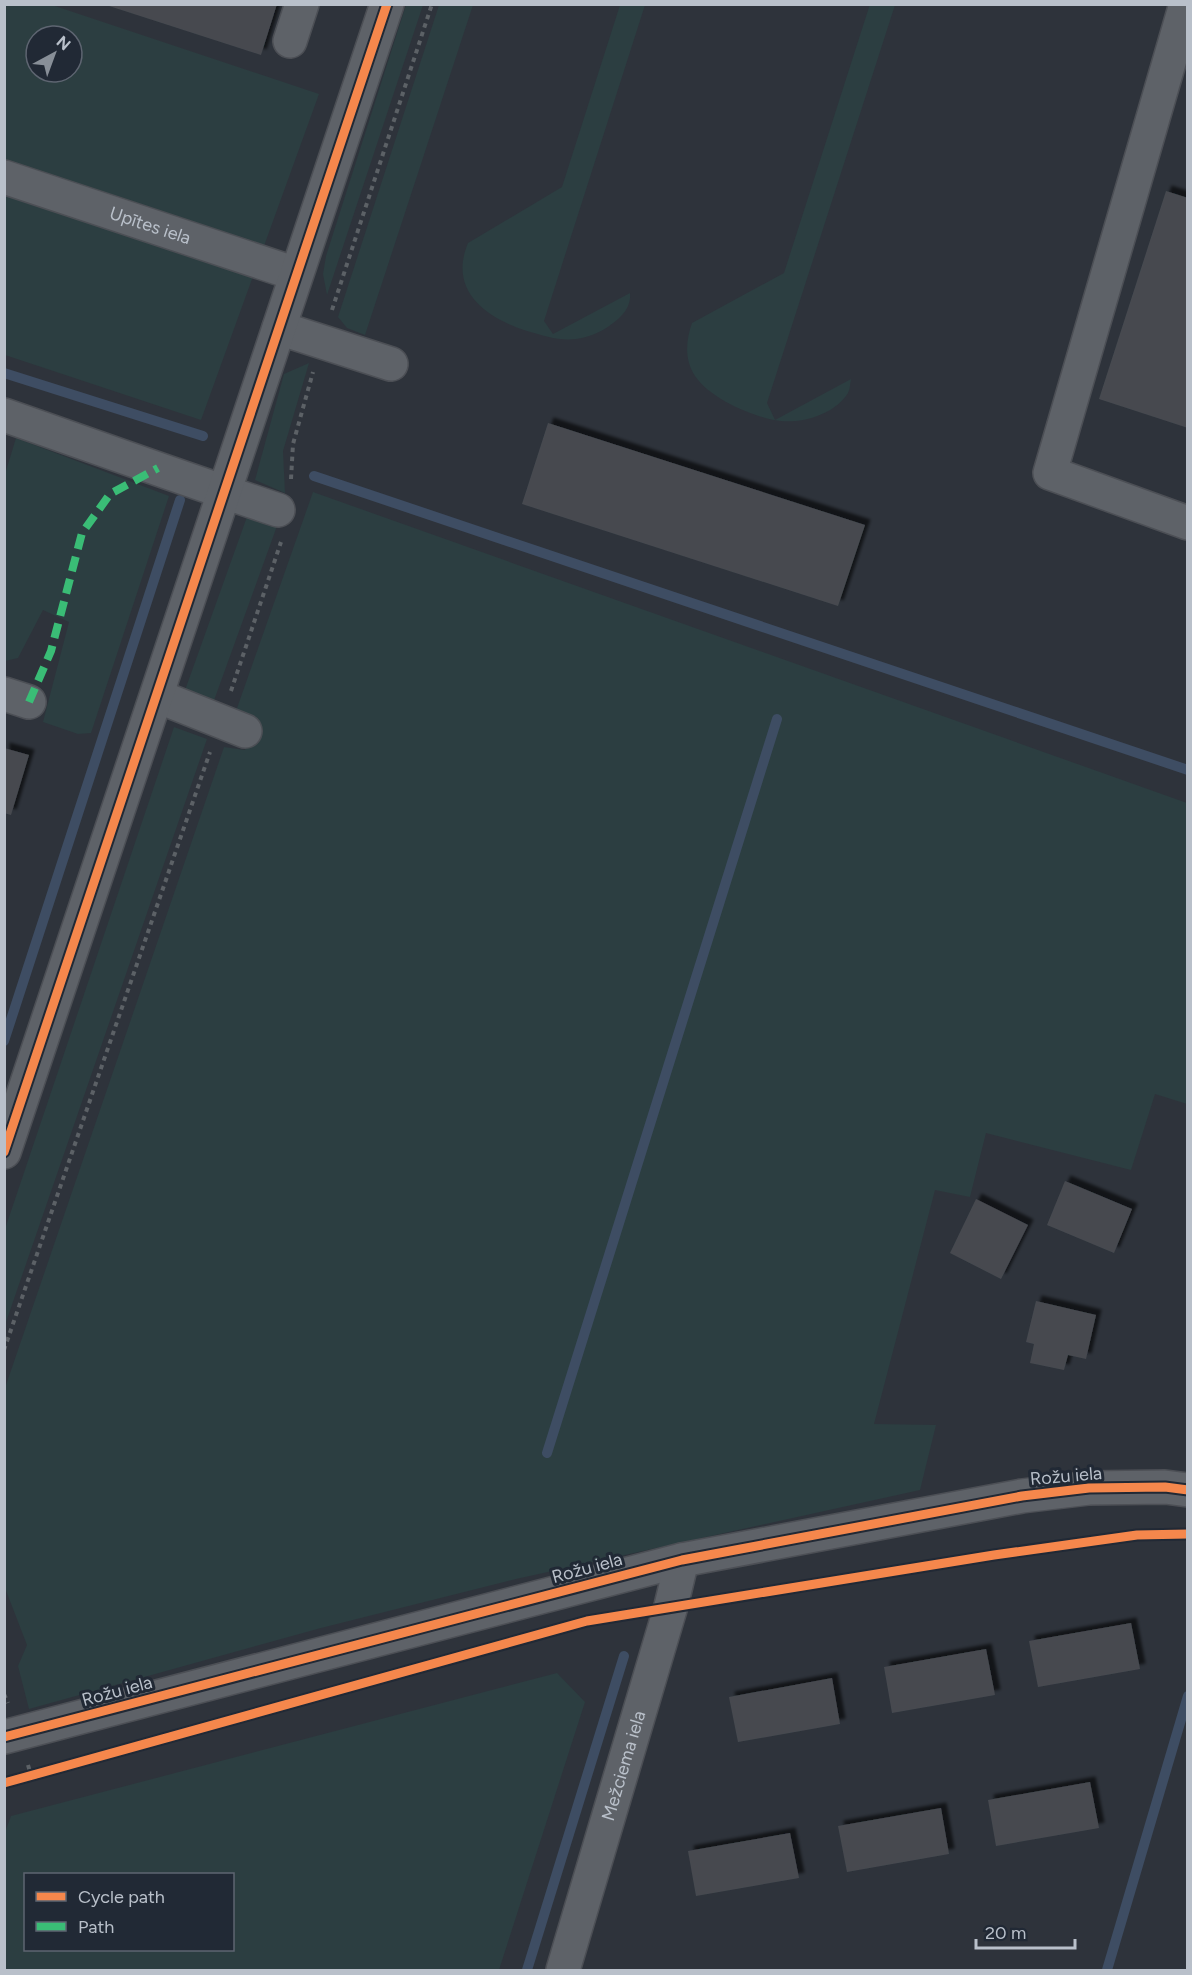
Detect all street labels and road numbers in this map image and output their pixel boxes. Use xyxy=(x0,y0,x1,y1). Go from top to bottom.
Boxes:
street label: Upītes iela xyxy=(107,202,194,249)
street label: Rožu iela xyxy=(1029,1462,1103,1490)
street label: Rožu iela xyxy=(549,1548,625,1588)
street label: Rožu iela xyxy=(79,1671,155,1711)
street label: Mežciema iela xyxy=(597,1708,650,1823)

